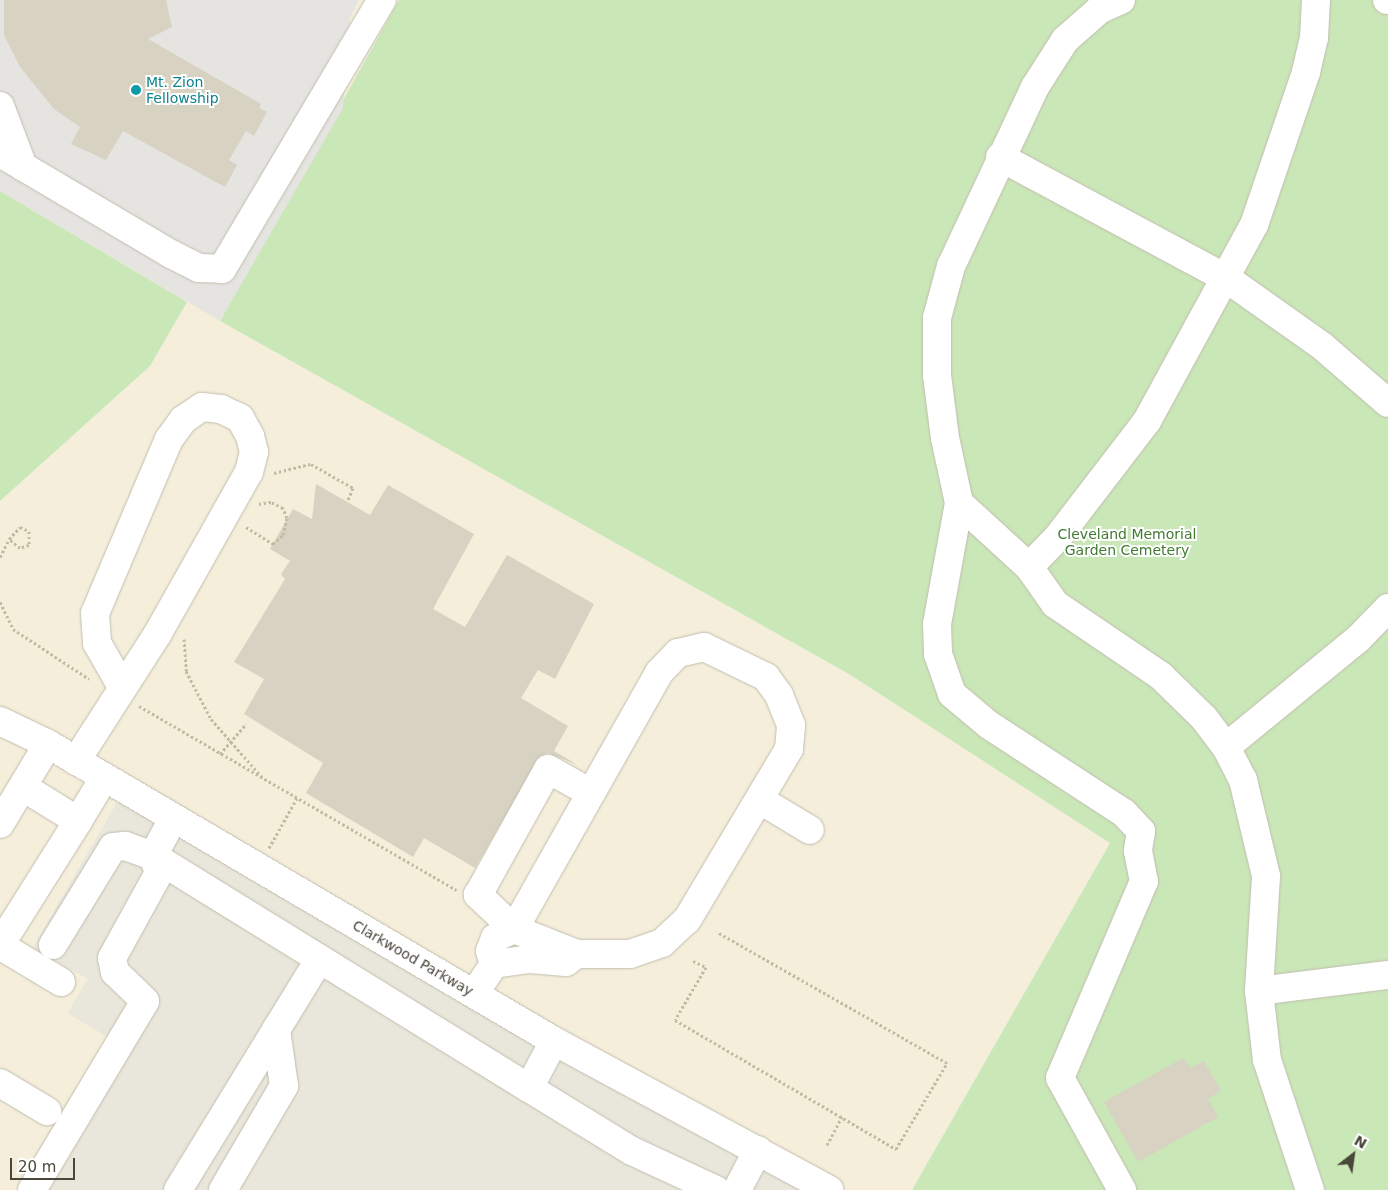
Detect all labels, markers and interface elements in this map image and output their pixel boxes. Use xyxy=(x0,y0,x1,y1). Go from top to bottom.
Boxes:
place label: Mt. Zion Fellowship xyxy=(146,74,219,106)
marker: Mt. Zion Fellowship xyxy=(130,84,142,96)
park label: Cleveland Memorial Garden Cemetery xyxy=(1058,526,1196,558)
street label: Clarkwood Parkway xyxy=(350,917,476,999)
north arrow xyxy=(1328,1130,1378,1180)
text: N xyxy=(1351,1132,1370,1152)
scale bar xyxy=(12,1148,78,1180)
text: 20 m xyxy=(18,1158,56,1176)

